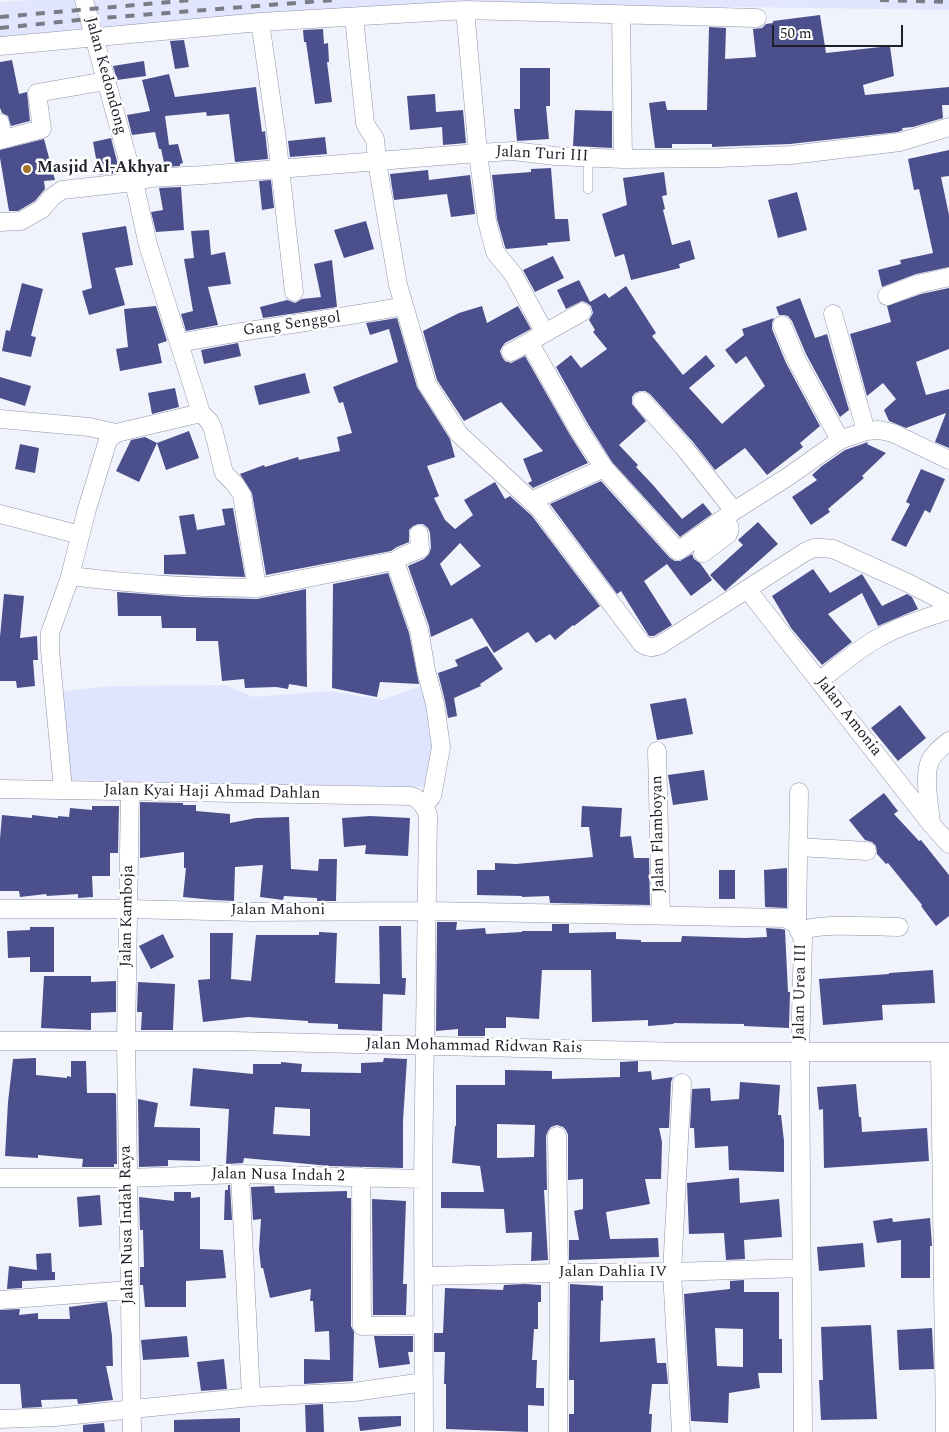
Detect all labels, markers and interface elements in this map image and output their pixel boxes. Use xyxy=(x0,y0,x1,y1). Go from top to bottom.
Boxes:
street label: Jalan Kedondong xyxy=(80,15,130,137)
scale bar xyxy=(774,15,905,47)
text: 50 m xyxy=(780,22,812,45)
street label: Jalan Turi III xyxy=(495,143,589,167)
place label: Masjid Al-Akhyar xyxy=(37,159,170,179)
marker: Masjid Al-Akhyar xyxy=(21,163,33,175)
street label: Gang Senggol xyxy=(242,309,342,341)
street label: Jalan Amonia xyxy=(811,673,885,761)
street label: Jalan Flamboyan xyxy=(648,775,670,893)
street label: Jalan Kyai Haji Ahmad Dahlan xyxy=(104,782,320,804)
street label: Jalan Kamboja xyxy=(118,865,138,967)
street label: Jalan Mahoni xyxy=(231,901,325,921)
street label: Jalan Urea III xyxy=(791,943,811,1041)
street label: Jalan Mohammad Ridwan Rais xyxy=(365,1036,583,1058)
street label: Jalan Nusa Indah Raya xyxy=(117,1145,139,1305)
street label: Jalan Nusa Indah 2 xyxy=(211,1165,345,1187)
street label: Jalan Dahlia IV xyxy=(559,1263,667,1283)

